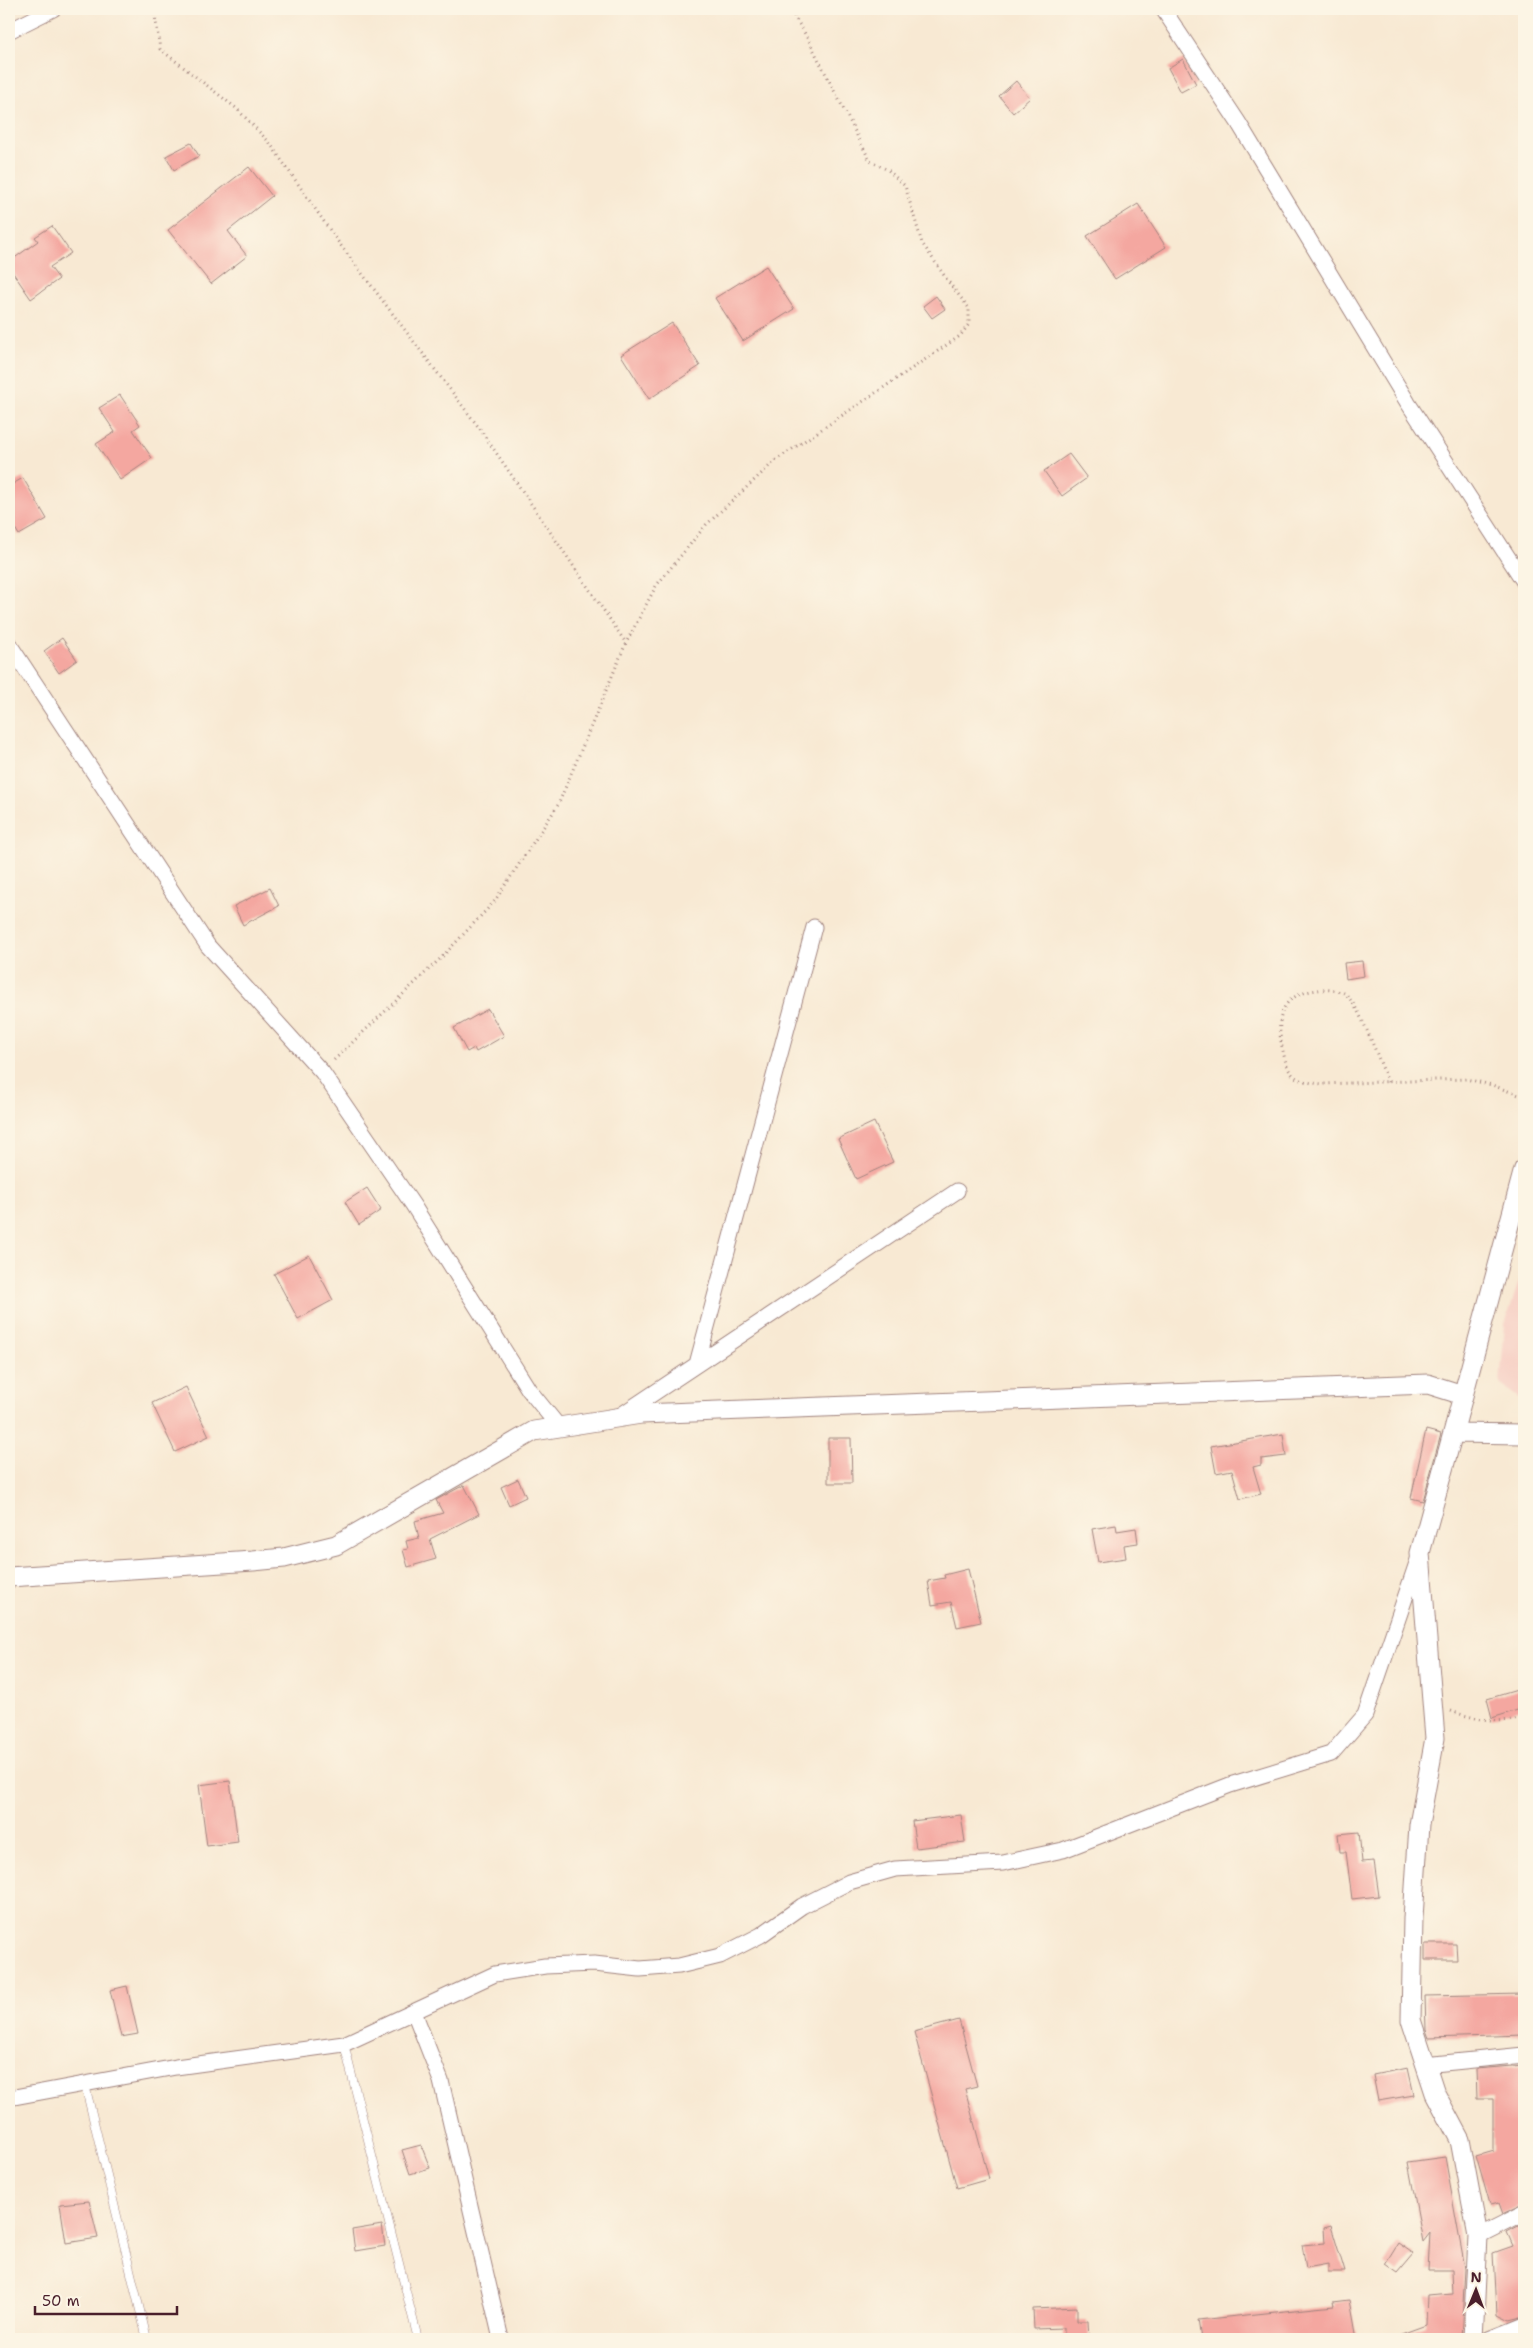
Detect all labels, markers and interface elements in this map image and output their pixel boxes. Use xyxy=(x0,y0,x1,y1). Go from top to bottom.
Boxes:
north arrow xyxy=(1450,2266,1500,2316)
text: N xyxy=(1471,2268,1482,2286)
scale bar xyxy=(35,2283,178,2315)
text: 50 m xyxy=(42,2291,80,2311)

